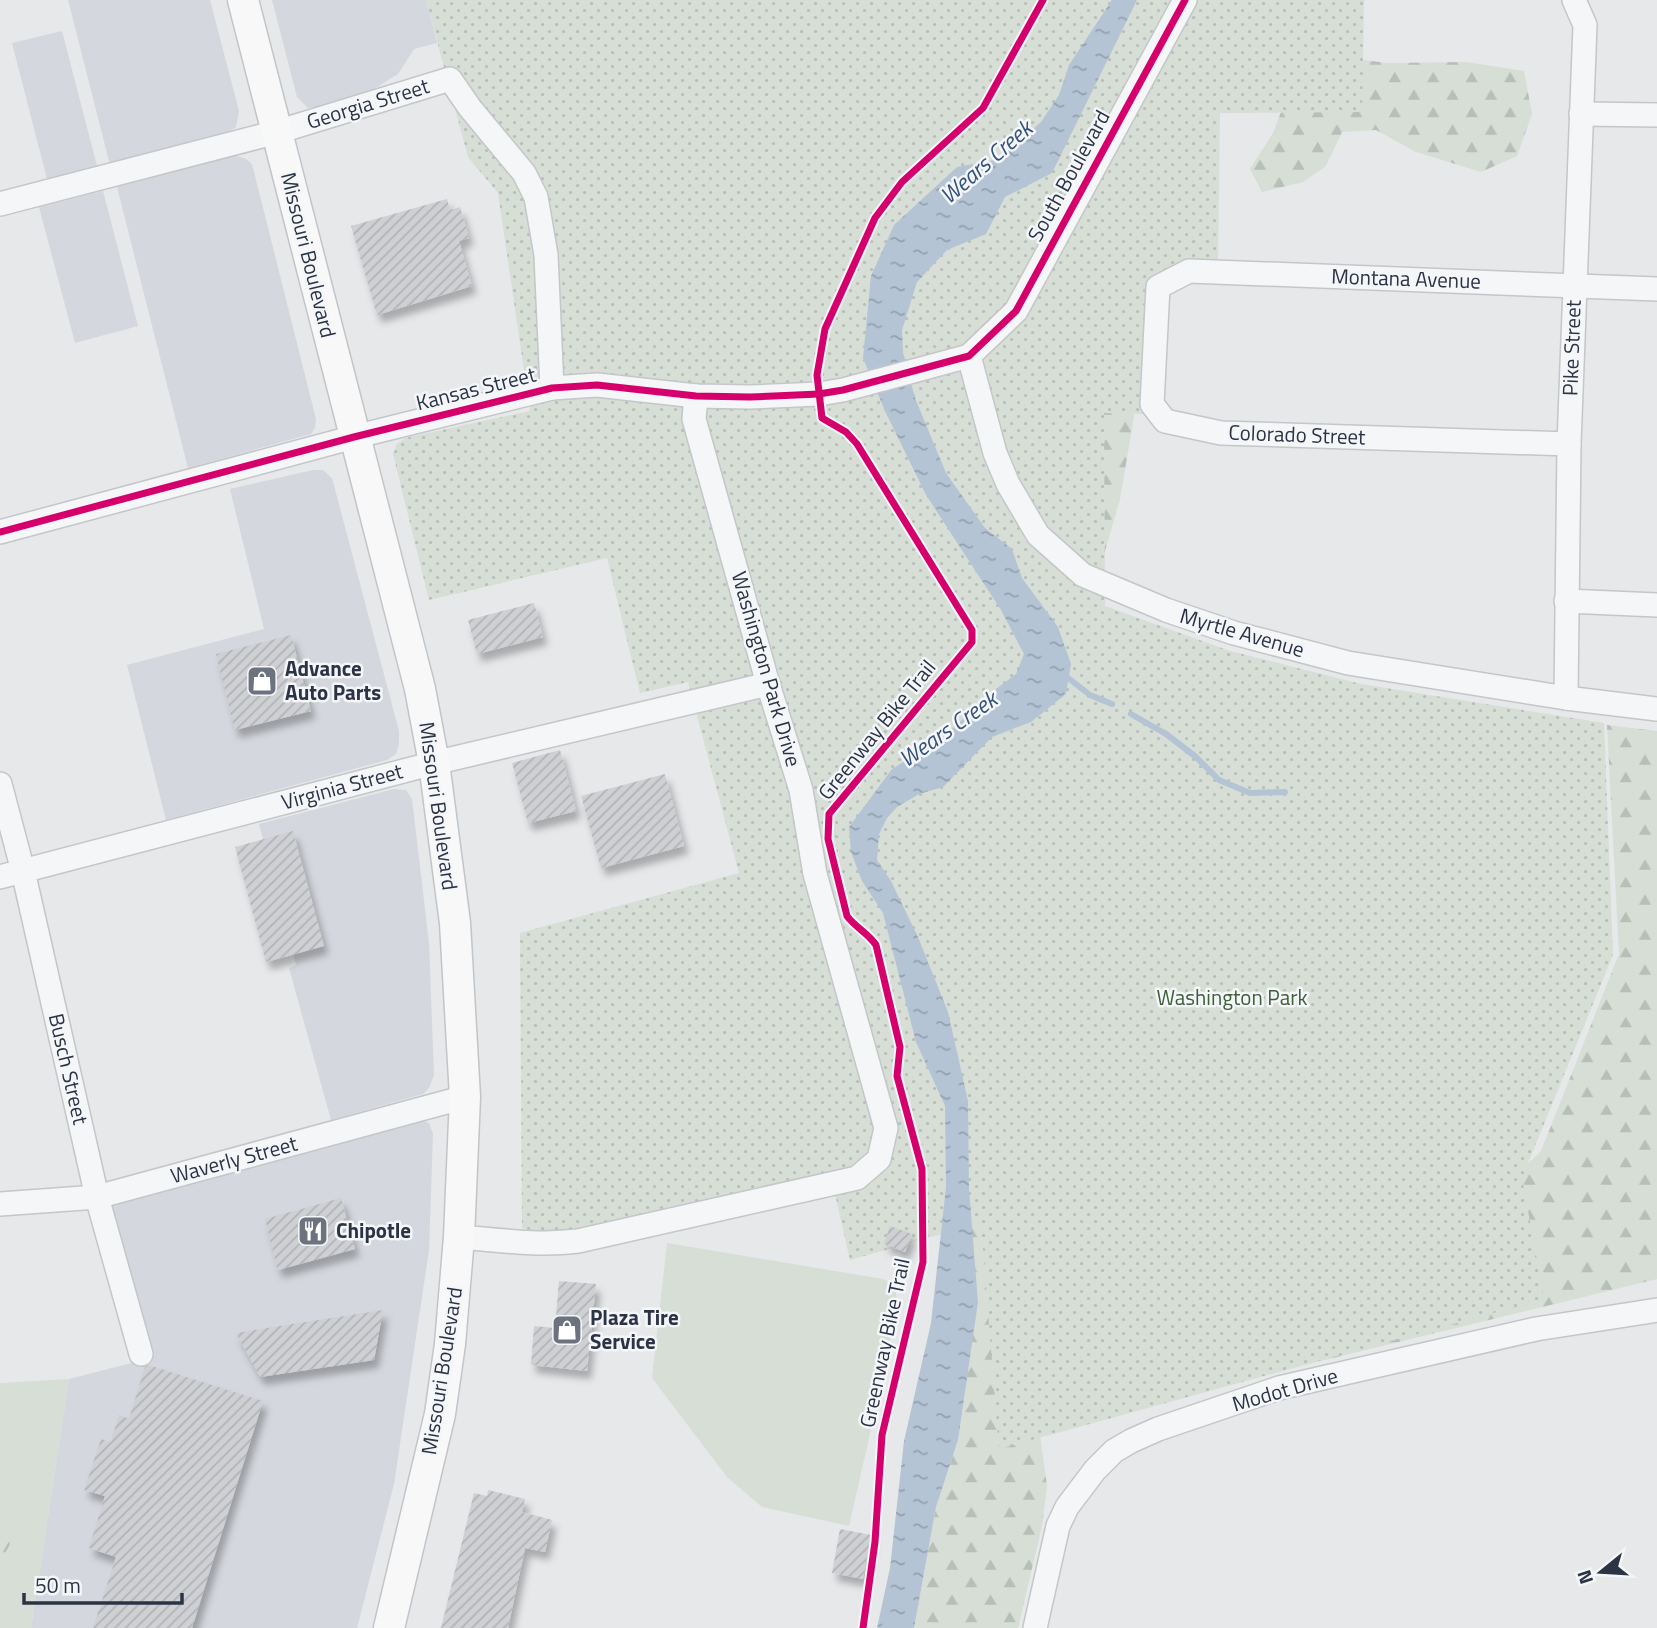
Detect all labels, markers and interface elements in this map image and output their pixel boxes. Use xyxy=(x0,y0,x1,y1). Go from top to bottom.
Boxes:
street label: Georgia Street xyxy=(303,69,433,137)
street label: South Boulevard xyxy=(1019,104,1117,247)
water label: Wears Creek xyxy=(932,110,1042,212)
street label: Missouri Boulevard xyxy=(273,169,345,341)
street label: Montana Avenue xyxy=(1331,259,1481,297)
street label: Pike Street xyxy=(1553,299,1589,397)
street label: Kansas Street xyxy=(412,358,540,418)
street label: Colorado Street xyxy=(1228,416,1367,452)
street label: Washington Park Drive xyxy=(724,567,810,770)
street label: Myrtle Avenue xyxy=(1176,599,1308,665)
place label: Advance Auto Parts xyxy=(285,652,381,708)
street label: Greenway Bike Trail xyxy=(810,652,943,806)
shop icon: Advance Auto Parts xyxy=(245,664,279,698)
water label: Wears Creek xyxy=(891,680,1006,775)
street label: Missouri Boulevard xyxy=(411,720,467,892)
street label: Virginia Street xyxy=(277,754,407,818)
park label: Washington Park xyxy=(1156,981,1308,1013)
street label: Busch Street xyxy=(41,1010,97,1128)
street label: Waverly Street xyxy=(167,1127,301,1191)
restaurant icon: Chipotle xyxy=(296,1214,330,1248)
place label: Chipotle xyxy=(336,1214,411,1246)
street label: Greenway Bike Trail xyxy=(850,1255,918,1430)
street label: Missouri Boulevard xyxy=(412,1285,470,1457)
place label: Plaza Tire Service xyxy=(590,1301,679,1357)
shop icon: Plaza Tire Service xyxy=(550,1313,584,1347)
street label: Modot Drive xyxy=(1228,1359,1341,1419)
north arrow xyxy=(1566,1537,1636,1607)
scale bar xyxy=(24,1562,182,1606)
text: N xyxy=(1569,1567,1600,1588)
text: 50 m xyxy=(35,1569,81,1601)

